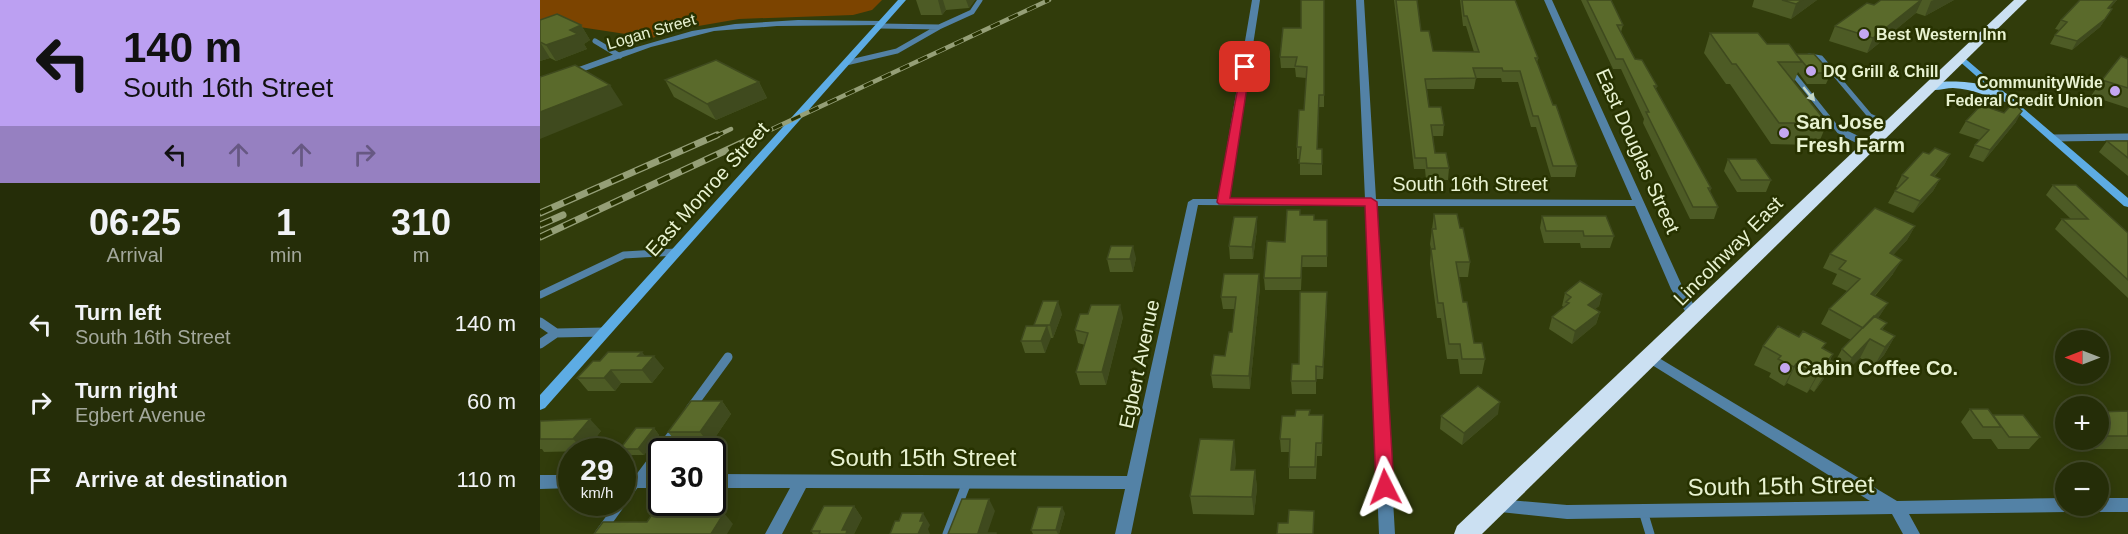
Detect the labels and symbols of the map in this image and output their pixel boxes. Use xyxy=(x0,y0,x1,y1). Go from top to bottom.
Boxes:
street label: Logan Street xyxy=(605,11,698,52)
place label: Best Western Inn xyxy=(1876,26,2006,43)
marker: Best Western Inn xyxy=(1857,27,1871,41)
pin xyxy=(1219,41,1270,92)
place label: DQ Grill & Chill xyxy=(1823,63,1939,80)
marker: DQ Grill & Chill xyxy=(1804,64,1818,78)
street label: East Douglas Street xyxy=(1592,65,1684,237)
place label: CommunityWide Federal Credit Union xyxy=(1946,74,2103,109)
marker: CommunityWide Federal Credit Union xyxy=(2108,84,2122,98)
one-way arrow xyxy=(1803,86,1815,101)
place label: San Jose Fresh Farm xyxy=(1796,111,1905,156)
street label: East Monroe Street xyxy=(641,117,773,260)
marker: San Jose Fresh Farm xyxy=(1777,126,1791,140)
street label: South 16th Street xyxy=(1392,173,1548,195)
street label: Lincolnway East xyxy=(1669,192,1787,310)
street label: Egbert Avenue xyxy=(1115,298,1163,430)
north arrow xyxy=(2055,330,2109,384)
place label: Cabin Coffee Co. xyxy=(1797,357,1958,379)
marker: Cabin Coffee Co. xyxy=(1778,361,1792,375)
speed limit sign: 30 xyxy=(648,438,726,516)
street label: South 15th Street xyxy=(830,444,1017,471)
position arrow xyxy=(1353,455,1417,519)
street label: South 15th Street xyxy=(1687,470,1875,501)

